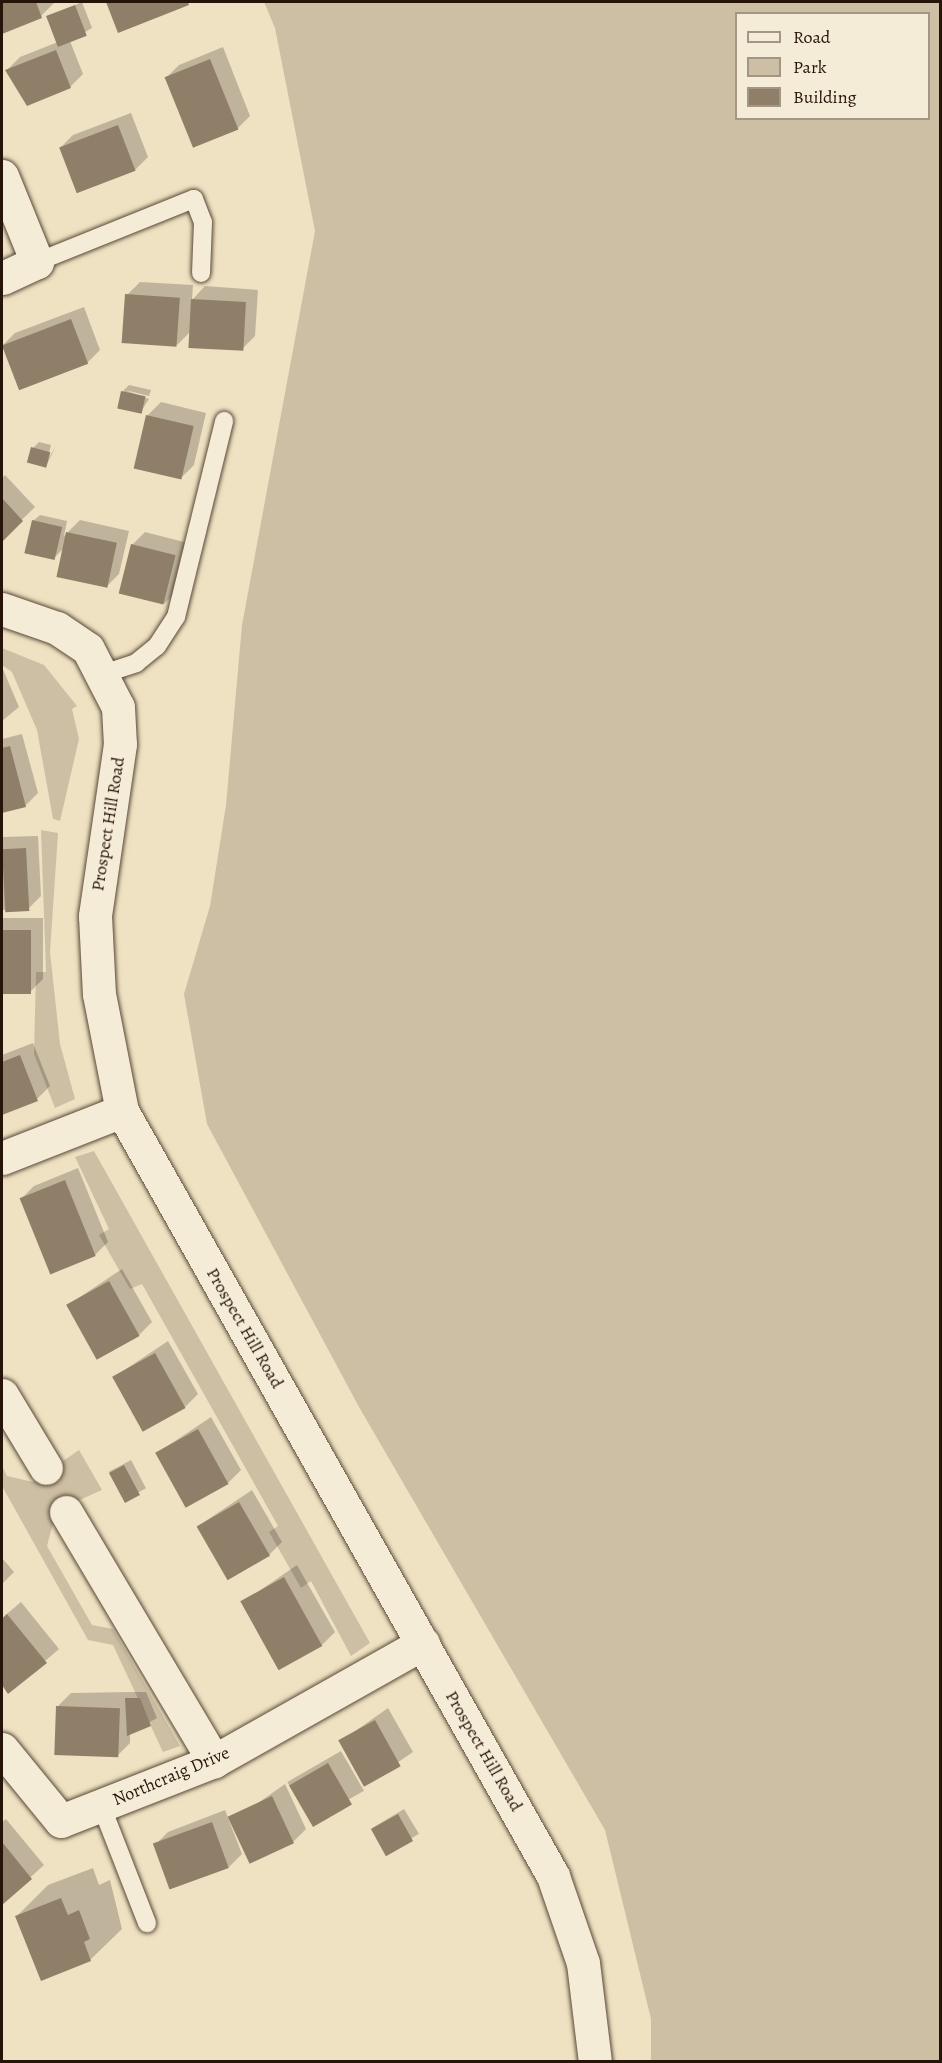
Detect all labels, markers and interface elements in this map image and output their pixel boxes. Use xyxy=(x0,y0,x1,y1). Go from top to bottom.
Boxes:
legend xyxy=(735,12,930,120)
text: Road xyxy=(793,25,830,49)
text: Park xyxy=(793,55,827,79)
text: Building xyxy=(793,85,857,109)
street label: Prospect Hill Road xyxy=(87,755,129,893)
street label: Prospect Hill Road xyxy=(202,1264,288,1392)
street label: Prospect Hill Road xyxy=(441,1687,527,1815)
street label: Northcraig Drive xyxy=(109,1742,233,1810)

